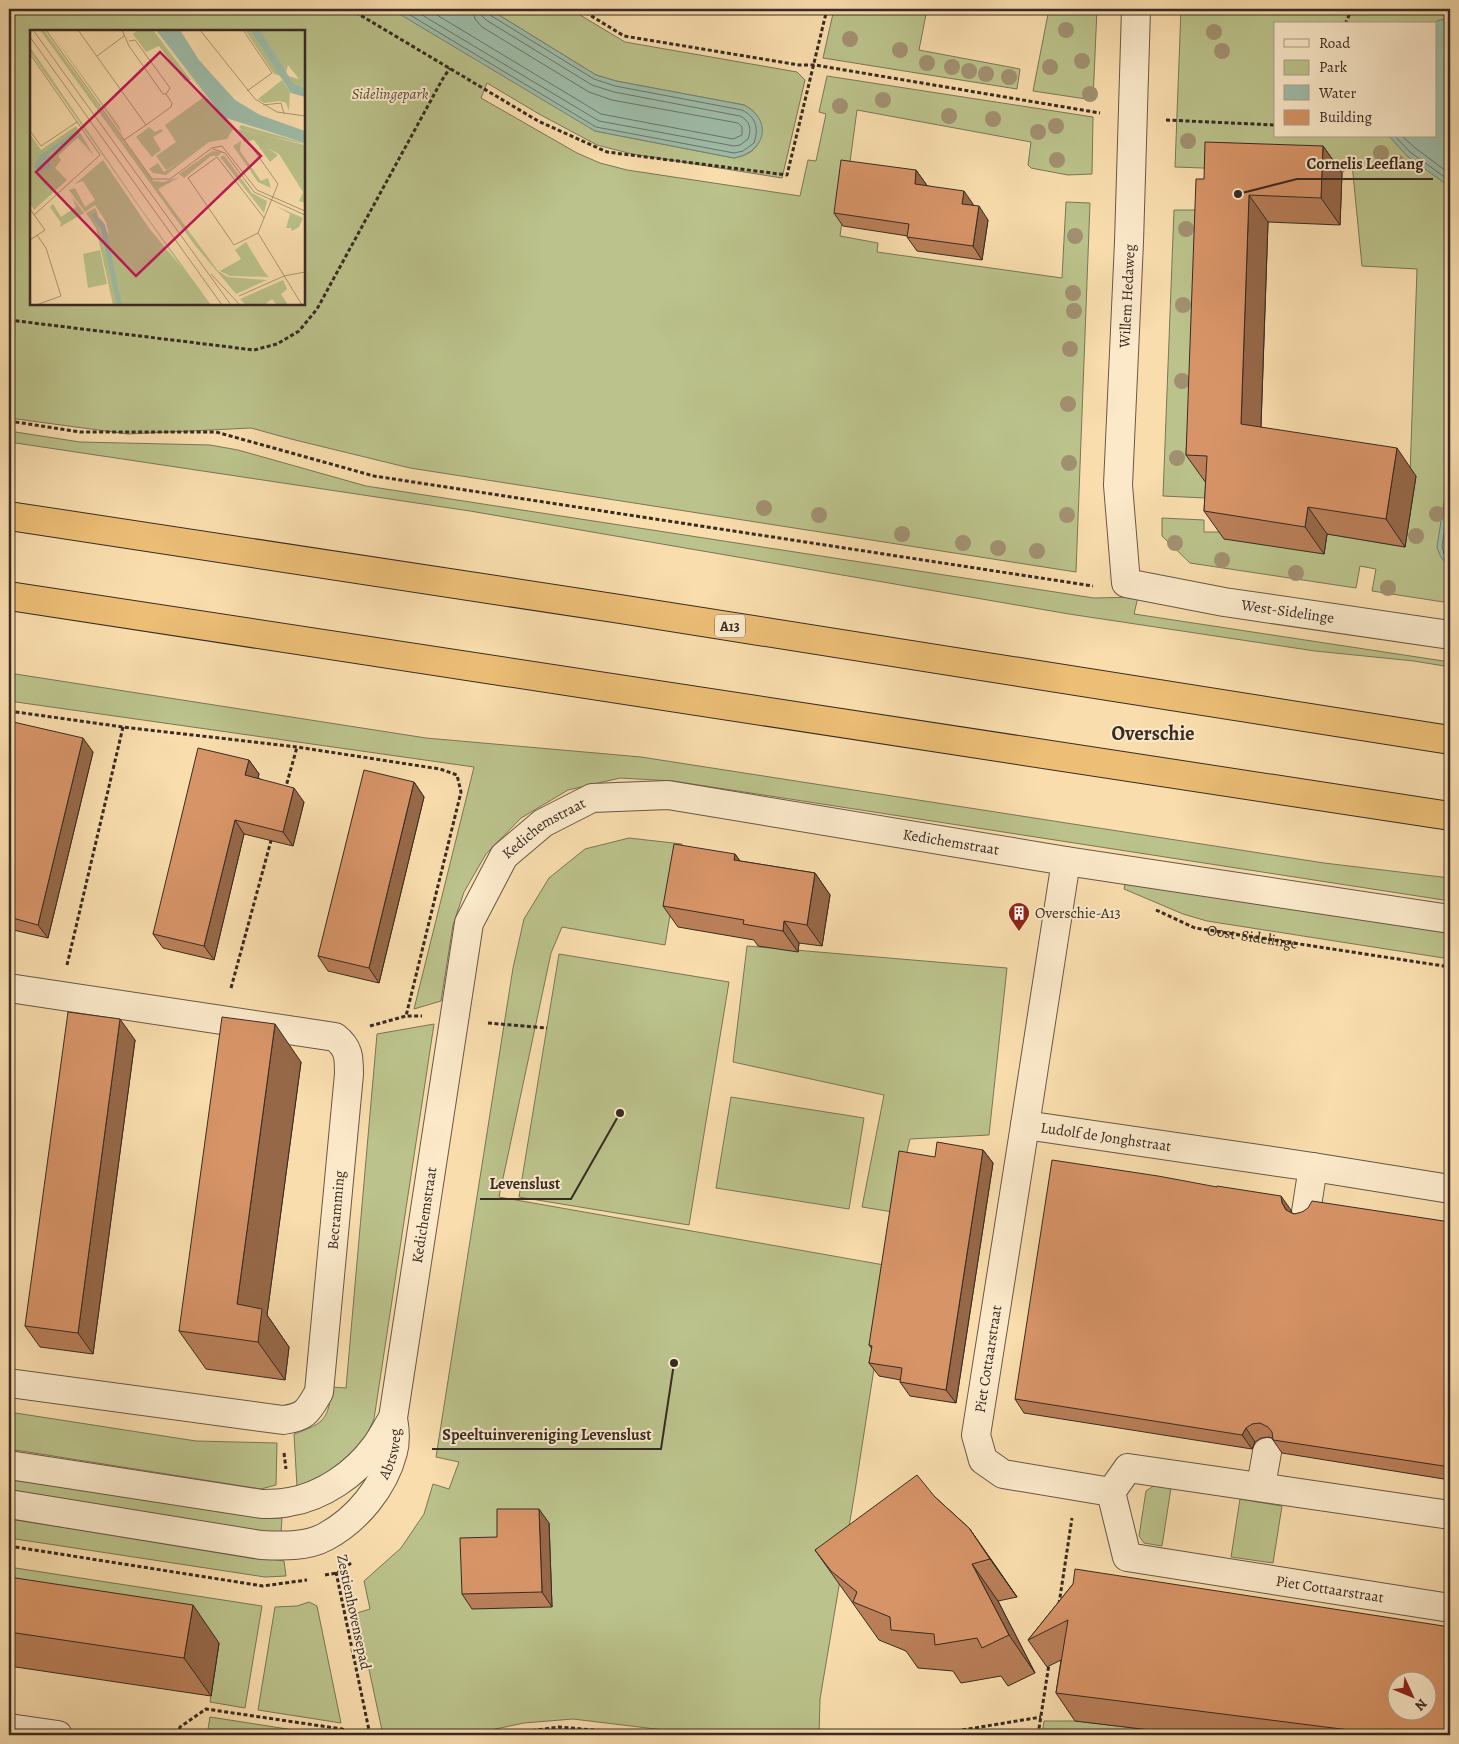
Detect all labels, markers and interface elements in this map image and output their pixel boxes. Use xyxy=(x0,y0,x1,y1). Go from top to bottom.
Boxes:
legend xyxy=(1274,22,1436,138)
inset map xyxy=(30,30,305,305)
text: Road xyxy=(1319,33,1351,53)
text: Park xyxy=(1319,57,1348,77)
text: Water xyxy=(1318,83,1356,103)
park label: Sidelingepark xyxy=(352,84,429,104)
text: Building xyxy=(1319,107,1372,127)
callout: Cornelis Leeflang xyxy=(1297,148,1433,179)
text: Cornelis Leeflang xyxy=(1307,153,1424,175)
street label: Willem Hedaweg xyxy=(1114,243,1140,349)
street label: West-Sidelinge xyxy=(1239,595,1336,628)
road number: A13 xyxy=(715,614,745,638)
district label: Overschie xyxy=(1112,720,1194,747)
street label: Kedichemstraat xyxy=(498,793,589,863)
street label: Kedichemstraat xyxy=(901,824,1001,860)
building icon: Overschie-A13 xyxy=(1007,901,1031,932)
place label: Overschie-A13 xyxy=(1035,903,1121,923)
street label: Oost-Sidelinge xyxy=(1205,920,1300,954)
street label: Ludolf de Jonghstraat xyxy=(1039,1117,1173,1156)
street label: Kedichemstraat xyxy=(407,1165,441,1265)
callout: Levenslust xyxy=(480,1168,571,1199)
street label: Becramming xyxy=(323,1169,349,1250)
text: Levenslust xyxy=(490,1173,561,1195)
street label: Piet Cottaarstraat xyxy=(970,1304,1006,1414)
callout: Speeltuinvereniging Levenslust xyxy=(432,1418,661,1449)
text: Speeltuinvereniging Levenslust xyxy=(442,1424,652,1446)
street label: Abtsweg xyxy=(373,1428,405,1483)
street label: Zestienhovensepad xyxy=(332,1552,376,1672)
street label: Piet Cottaarstraat xyxy=(1275,1571,1385,1607)
north arrow xyxy=(1386,1672,1436,1722)
text: N xyxy=(1411,1694,1431,1715)

